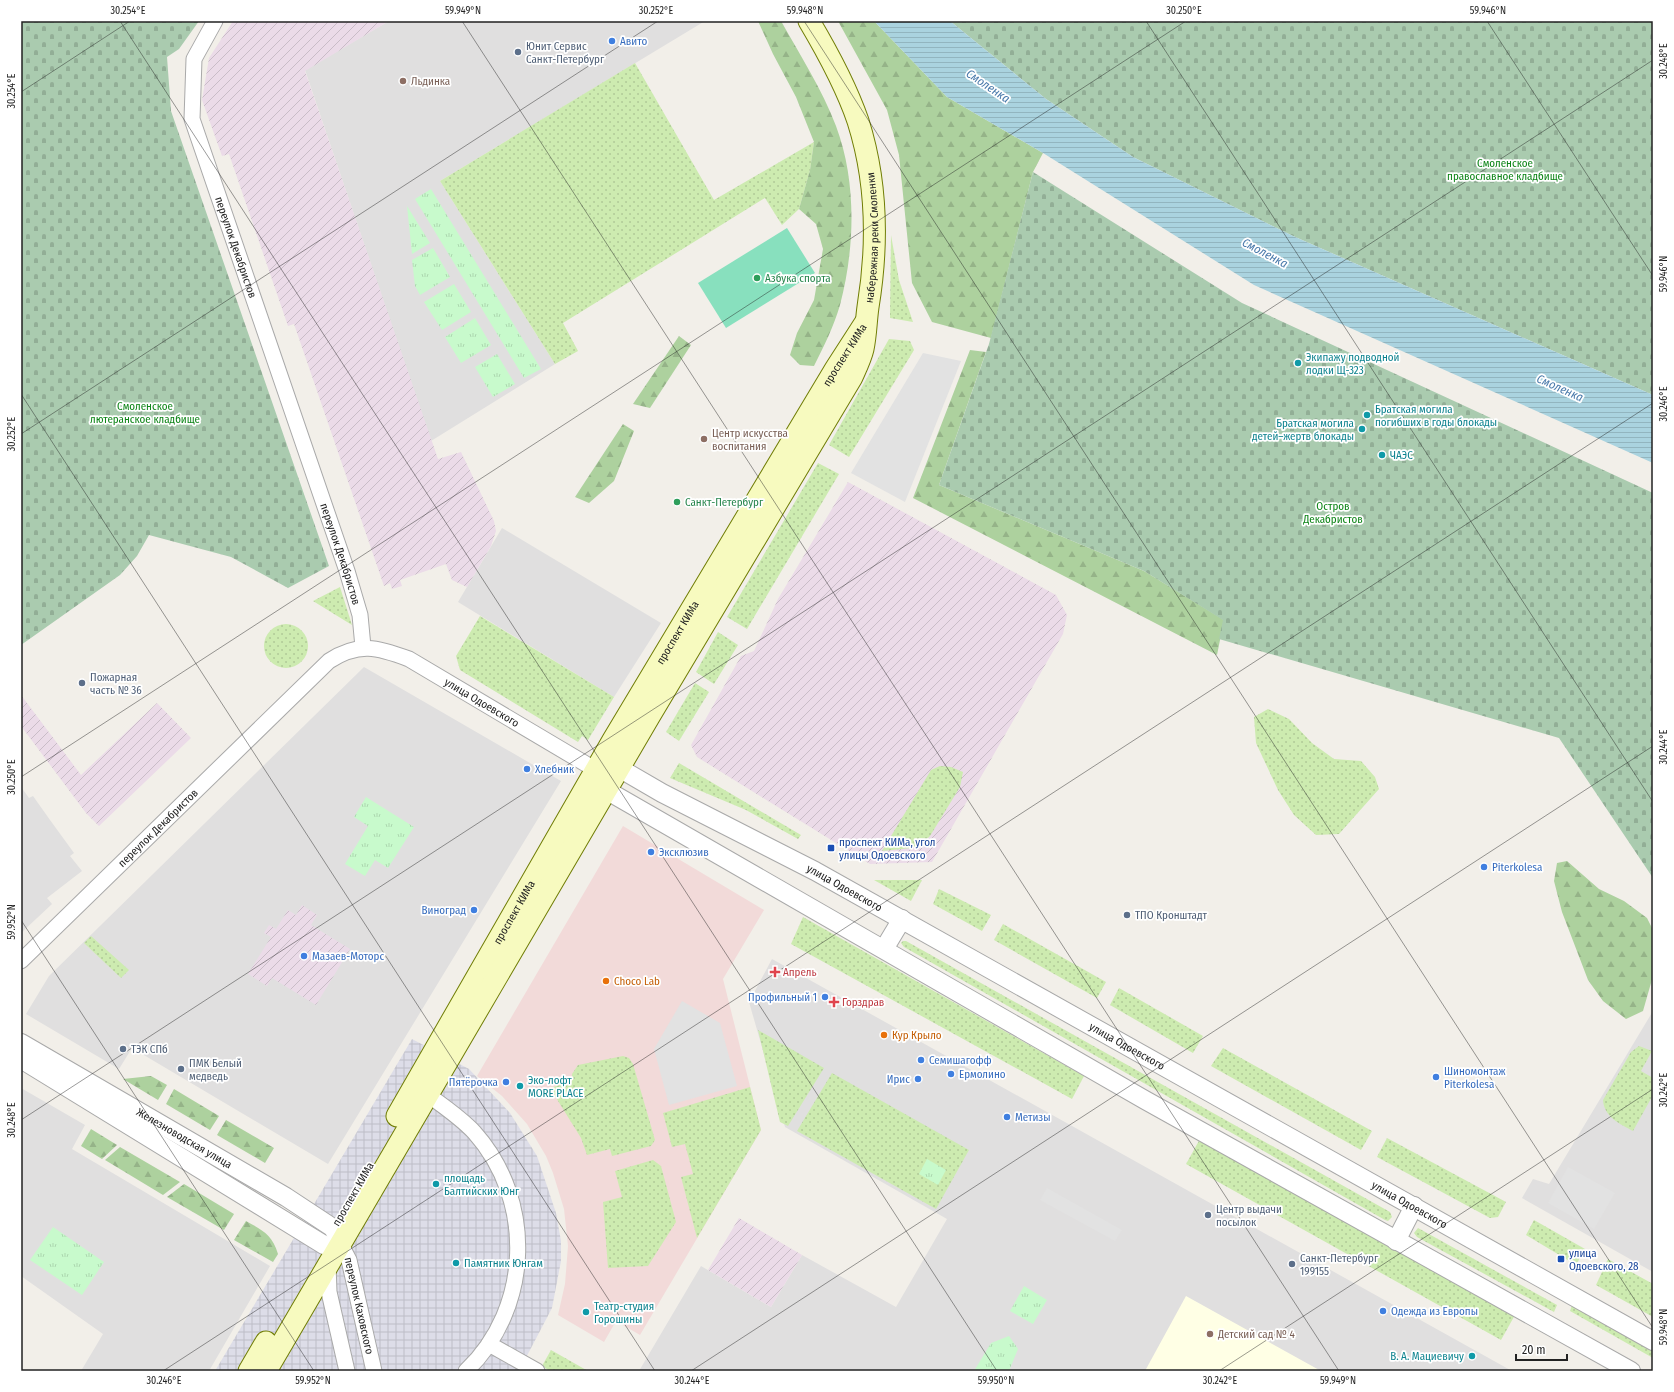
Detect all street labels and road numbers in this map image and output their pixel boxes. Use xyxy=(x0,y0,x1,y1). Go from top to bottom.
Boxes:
street label: набережная реки Смоленки xyxy=(863,171,881,304)
street label: переулок Декабристов xyxy=(212,195,259,300)
street label: проспект КИМа xyxy=(821,322,870,389)
street label: переулок Декабристов xyxy=(317,501,363,606)
street label: проспект КИМа xyxy=(654,599,702,667)
street label: улица Одоевского xyxy=(442,676,522,730)
street label: переулок Декабристов xyxy=(116,786,201,870)
street label: улица Одоевского xyxy=(804,862,885,914)
street label: проспект КИМа xyxy=(491,878,538,947)
street label: улица Одоевского xyxy=(1087,1020,1167,1073)
street label: Железноводская улица xyxy=(134,1106,234,1171)
street label: проспект КИМа xyxy=(330,1160,377,1228)
street label: улица Одоевского xyxy=(1369,1179,1450,1231)
street label: переулок Каховского xyxy=(342,1256,376,1356)

